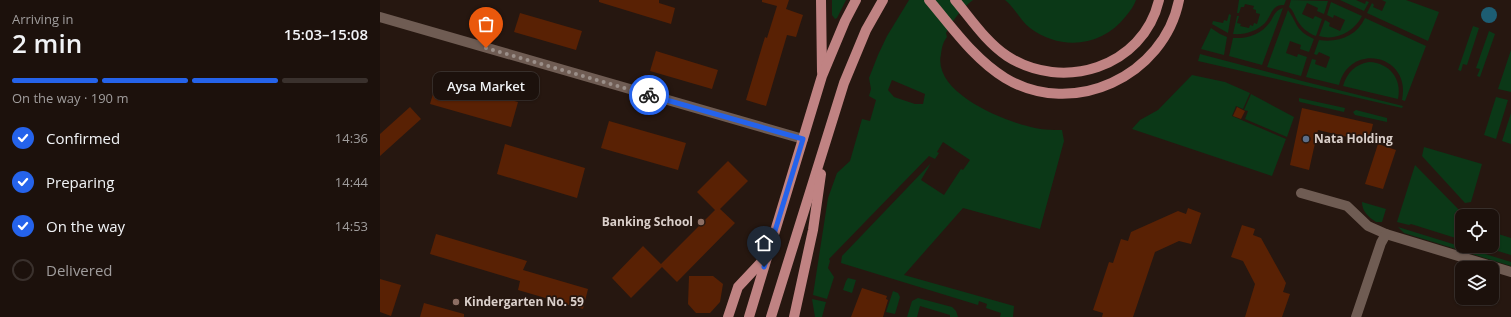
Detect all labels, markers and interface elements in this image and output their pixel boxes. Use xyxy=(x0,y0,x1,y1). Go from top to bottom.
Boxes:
pin xyxy=(469,7.0,503,48)
text: Arriving in xyxy=(12,10,74,28)
icon: bag xyxy=(475,13,497,35)
text: 15:03–15:08 xyxy=(284,24,368,44)
text: 2 min xyxy=(12,25,82,61)
callout: Aysa Market xyxy=(433,72,539,100)
courier xyxy=(629,75,669,115)
text: Aysa Market xyxy=(447,77,525,95)
icon: bike xyxy=(638,84,660,106)
text: On the way · 190 m xyxy=(12,89,128,107)
icon: check xyxy=(12,127,34,149)
text: Confirmed xyxy=(46,128,120,148)
text: 14:36 xyxy=(335,129,368,147)
place label: Nata Holding xyxy=(1314,130,1393,147)
marker: Nata Holding xyxy=(1301,134,1311,144)
icon: check xyxy=(12,171,34,193)
text: Preparing xyxy=(46,172,114,192)
text: 14:44 xyxy=(335,173,368,191)
map controls xyxy=(1455,209,1499,305)
button: locate xyxy=(1455,209,1499,253)
place label: Banking School xyxy=(602,213,693,230)
icon: check xyxy=(12,215,34,237)
text: On the way xyxy=(46,216,125,236)
text: 14:53 xyxy=(335,217,368,235)
marker: Banking School xyxy=(696,217,706,227)
pin xyxy=(747,226,781,267)
icon: home xyxy=(753,232,775,254)
text: Delivered xyxy=(46,260,113,280)
button: layers xyxy=(1455,261,1499,305)
place label: Kindergarten No. 59 xyxy=(464,293,584,310)
marker: Kindergarten No. 59 xyxy=(451,297,461,307)

